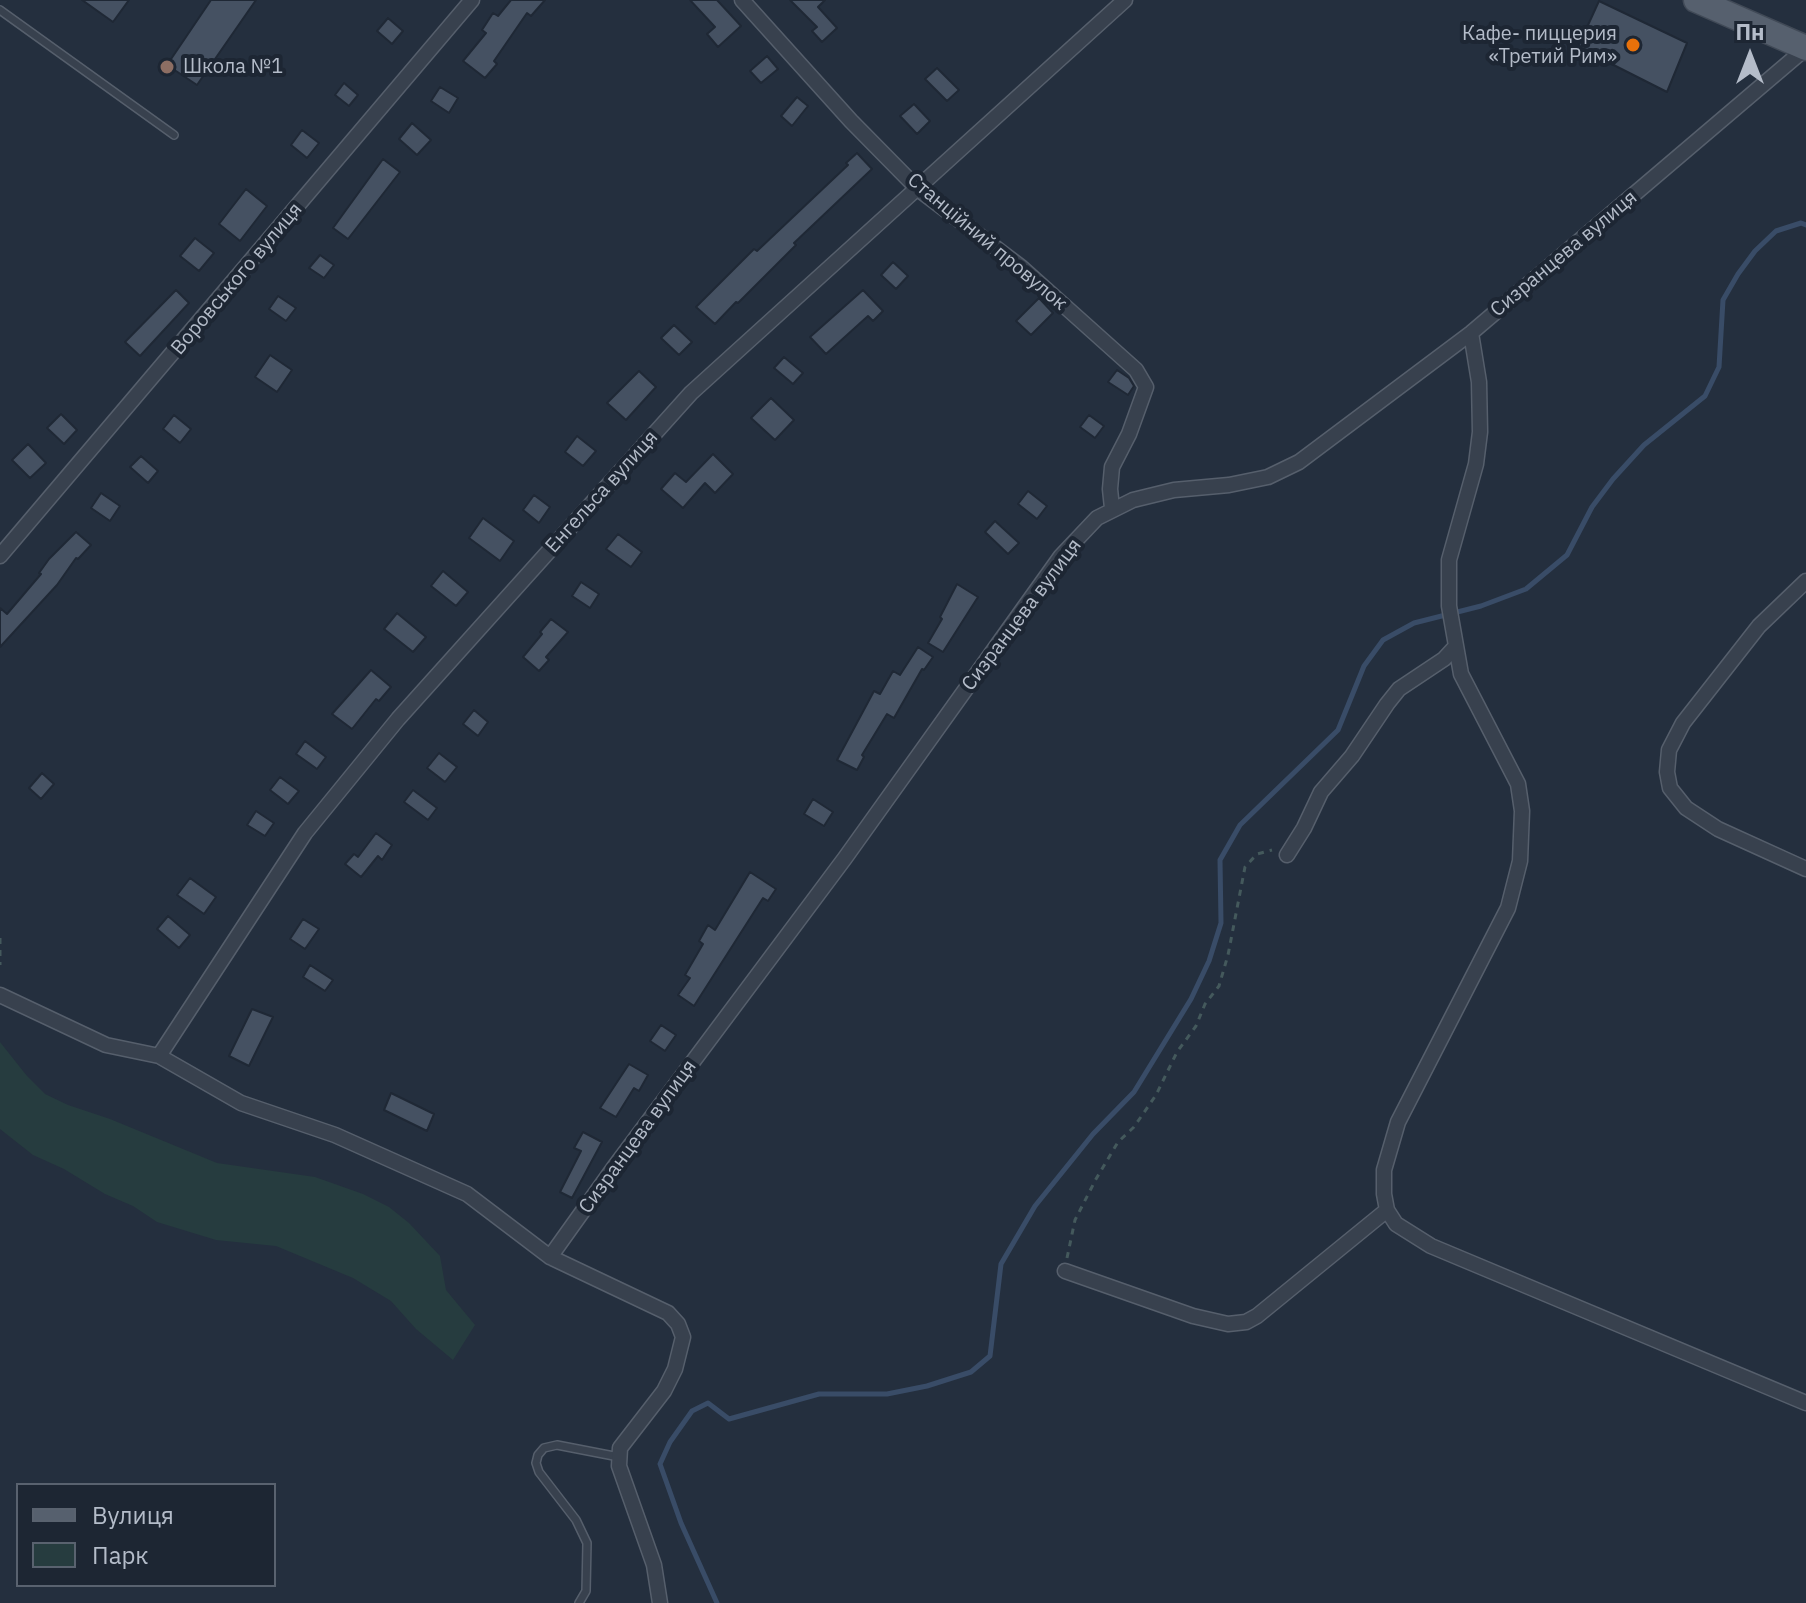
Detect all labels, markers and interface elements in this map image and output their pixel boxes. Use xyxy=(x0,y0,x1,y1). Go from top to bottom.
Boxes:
north arrow xyxy=(1710,16,1790,96)
text: Пн xyxy=(1735,17,1765,46)
place label: Кафе- пиццерия «Третий Рим» xyxy=(1462,22,1617,69)
marker: Кафе- пиццерия «Третий Рим» xyxy=(1624,36,1642,54)
place label: Школа №1 xyxy=(183,55,283,79)
marker: Школа №1 xyxy=(158,58,176,76)
street label: Станційний провулок xyxy=(902,168,1072,316)
street label: Сизранцева вулиця xyxy=(1486,186,1642,322)
street label: Воровського вулиця xyxy=(166,198,308,360)
street label: Енгельса вулиця xyxy=(541,426,663,558)
street label: Сизранцева вулиця xyxy=(957,534,1087,696)
street label: Сизранцева вулиця xyxy=(574,1055,702,1219)
legend xyxy=(16,1483,276,1587)
text: Вулиця xyxy=(92,1499,174,1531)
text: Парк xyxy=(92,1539,149,1571)

